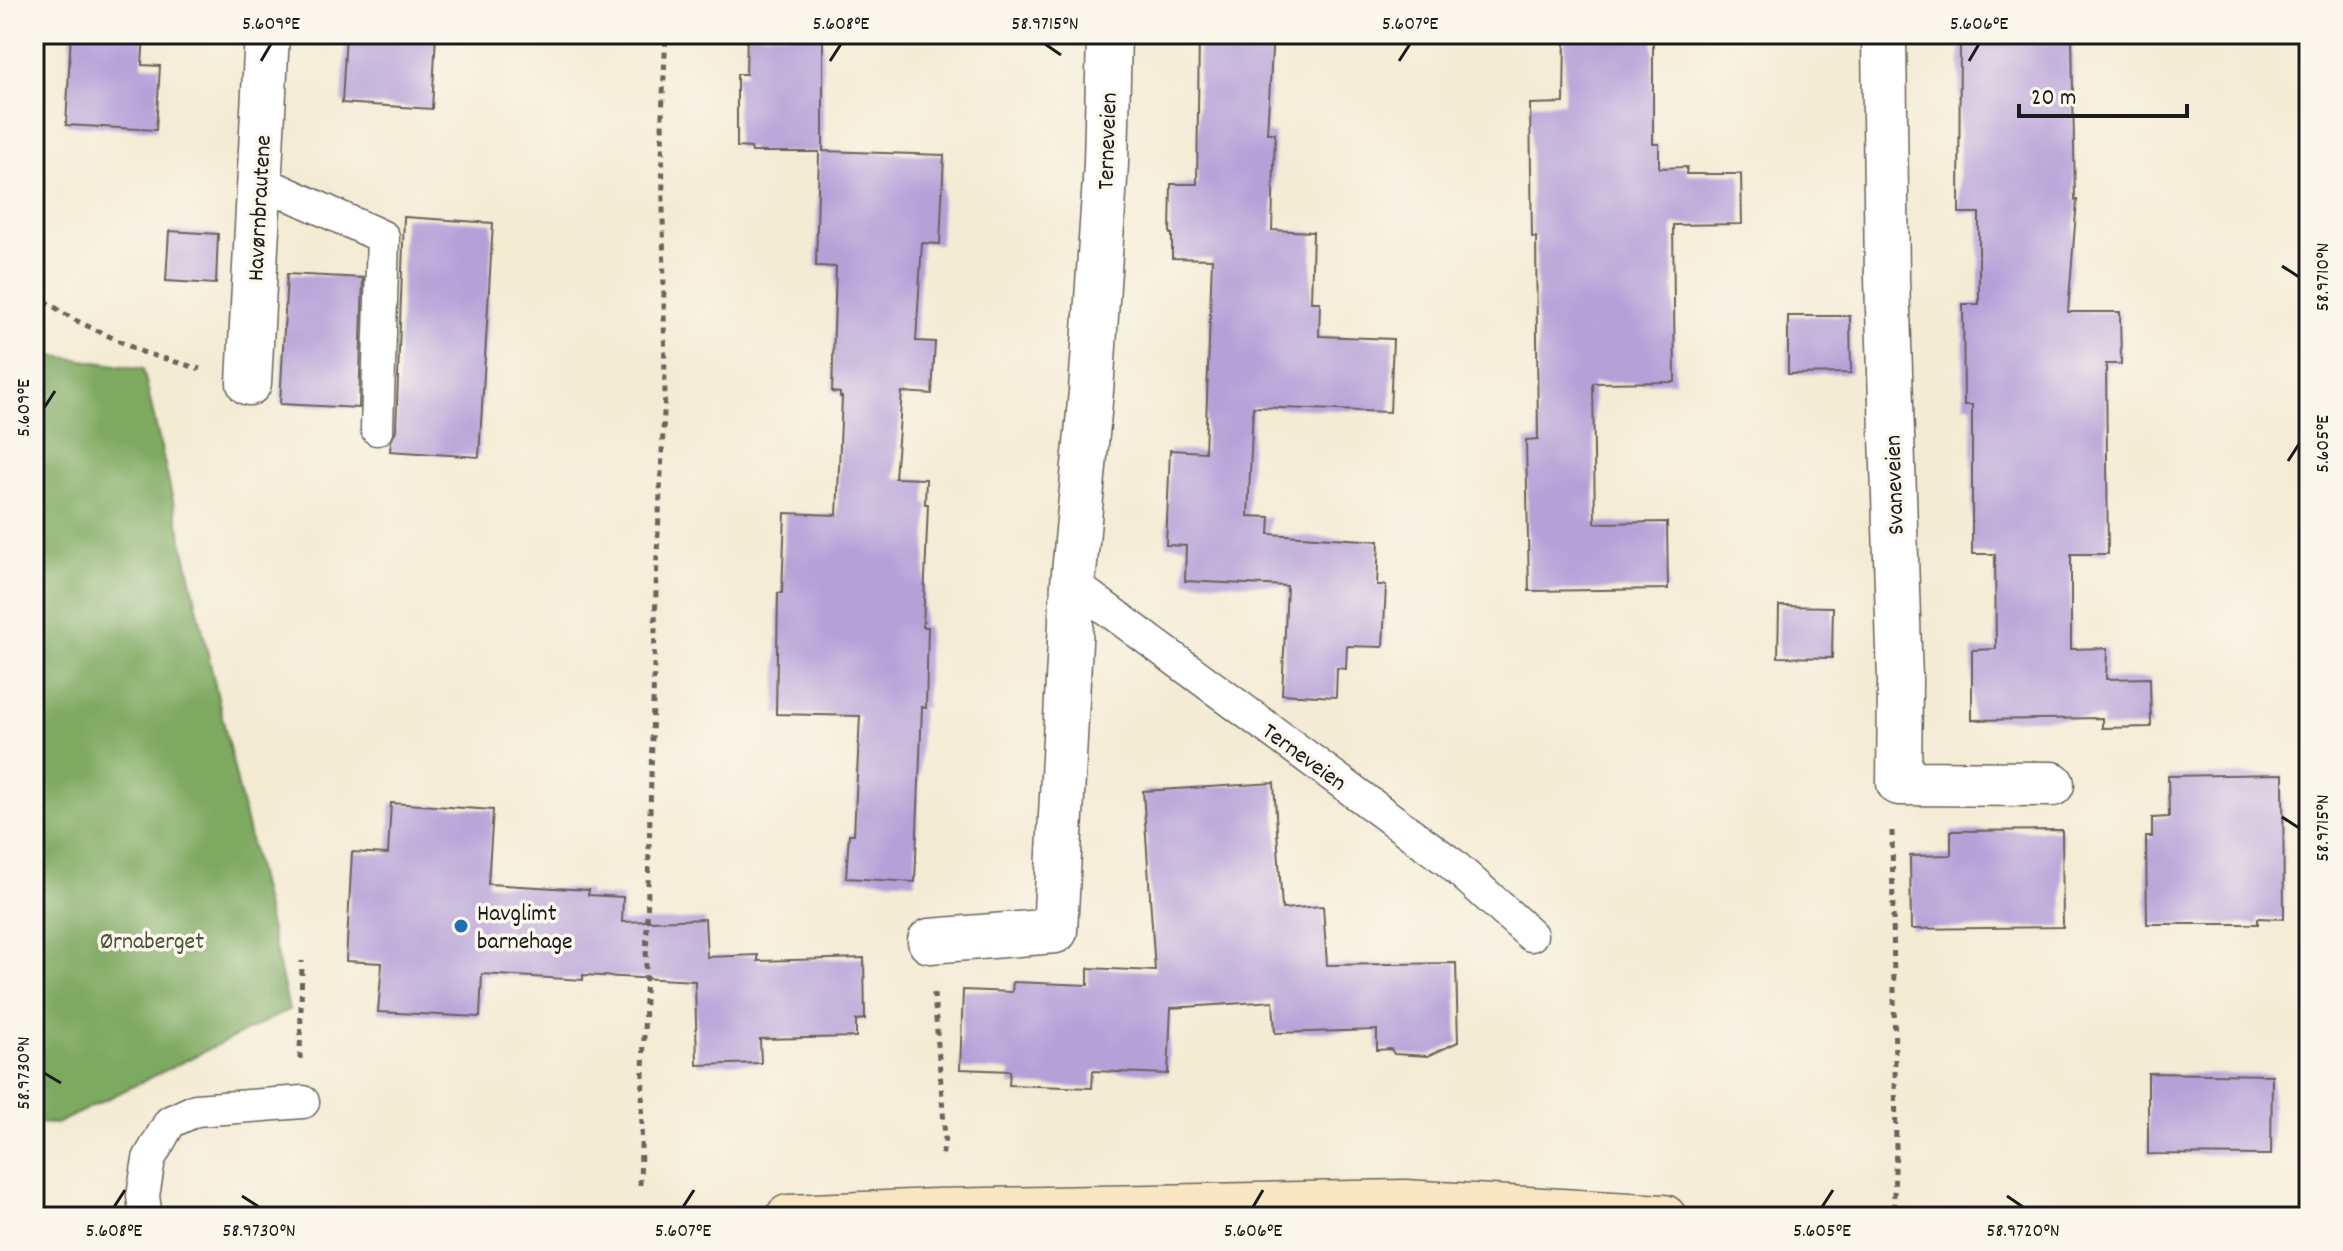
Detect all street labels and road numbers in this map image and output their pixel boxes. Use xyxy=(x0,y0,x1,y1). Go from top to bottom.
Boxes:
street label: Terneveien xyxy=(1090,92,1128,190)
street label: Havørnbrautene xyxy=(240,134,282,282)
street label: Svaneveien xyxy=(1877,434,1915,536)
street label: Terneveien xyxy=(1254,716,1353,801)

